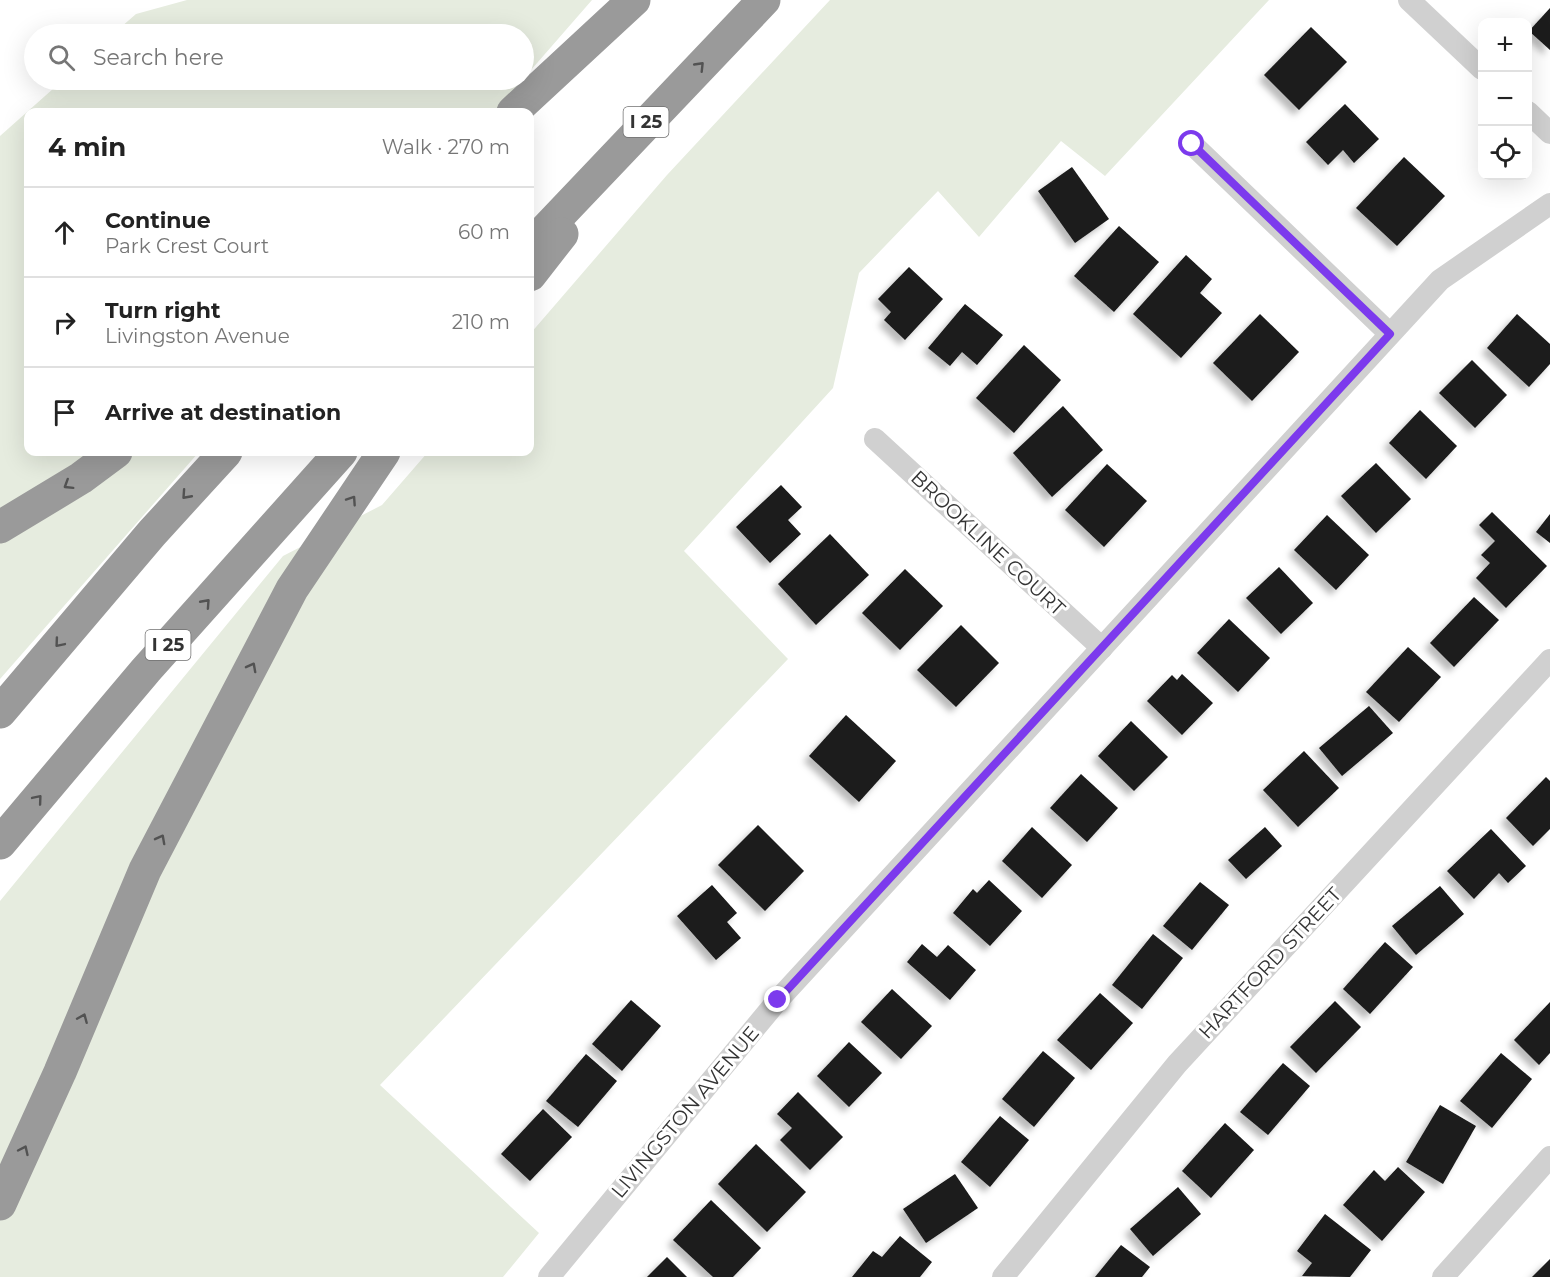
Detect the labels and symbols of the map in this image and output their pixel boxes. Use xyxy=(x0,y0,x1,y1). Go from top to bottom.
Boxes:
one-way arrow xyxy=(693,63,704,73)
road number: I 25 xyxy=(624,107,668,137)
route start xyxy=(1178,130,1204,156)
street label: BROOKLINE COURT xyxy=(906,465,1070,621)
one-way arrow xyxy=(64,478,74,490)
one-way arrow xyxy=(182,488,193,499)
one-way arrow xyxy=(345,495,356,506)
one-way arrow xyxy=(199,599,210,610)
road number: I 25 xyxy=(146,630,190,660)
one-way arrow xyxy=(55,636,66,647)
one-way arrow xyxy=(245,662,256,673)
one-way arrow xyxy=(30,795,41,806)
one-way arrow xyxy=(154,835,165,846)
street label: HARTFORD STREET xyxy=(1194,882,1347,1044)
route end xyxy=(764,986,790,1012)
one-way arrow xyxy=(76,1013,88,1024)
street label: LIVINGSTON AVENUE xyxy=(606,1021,764,1203)
one-way arrow xyxy=(17,1146,29,1157)

